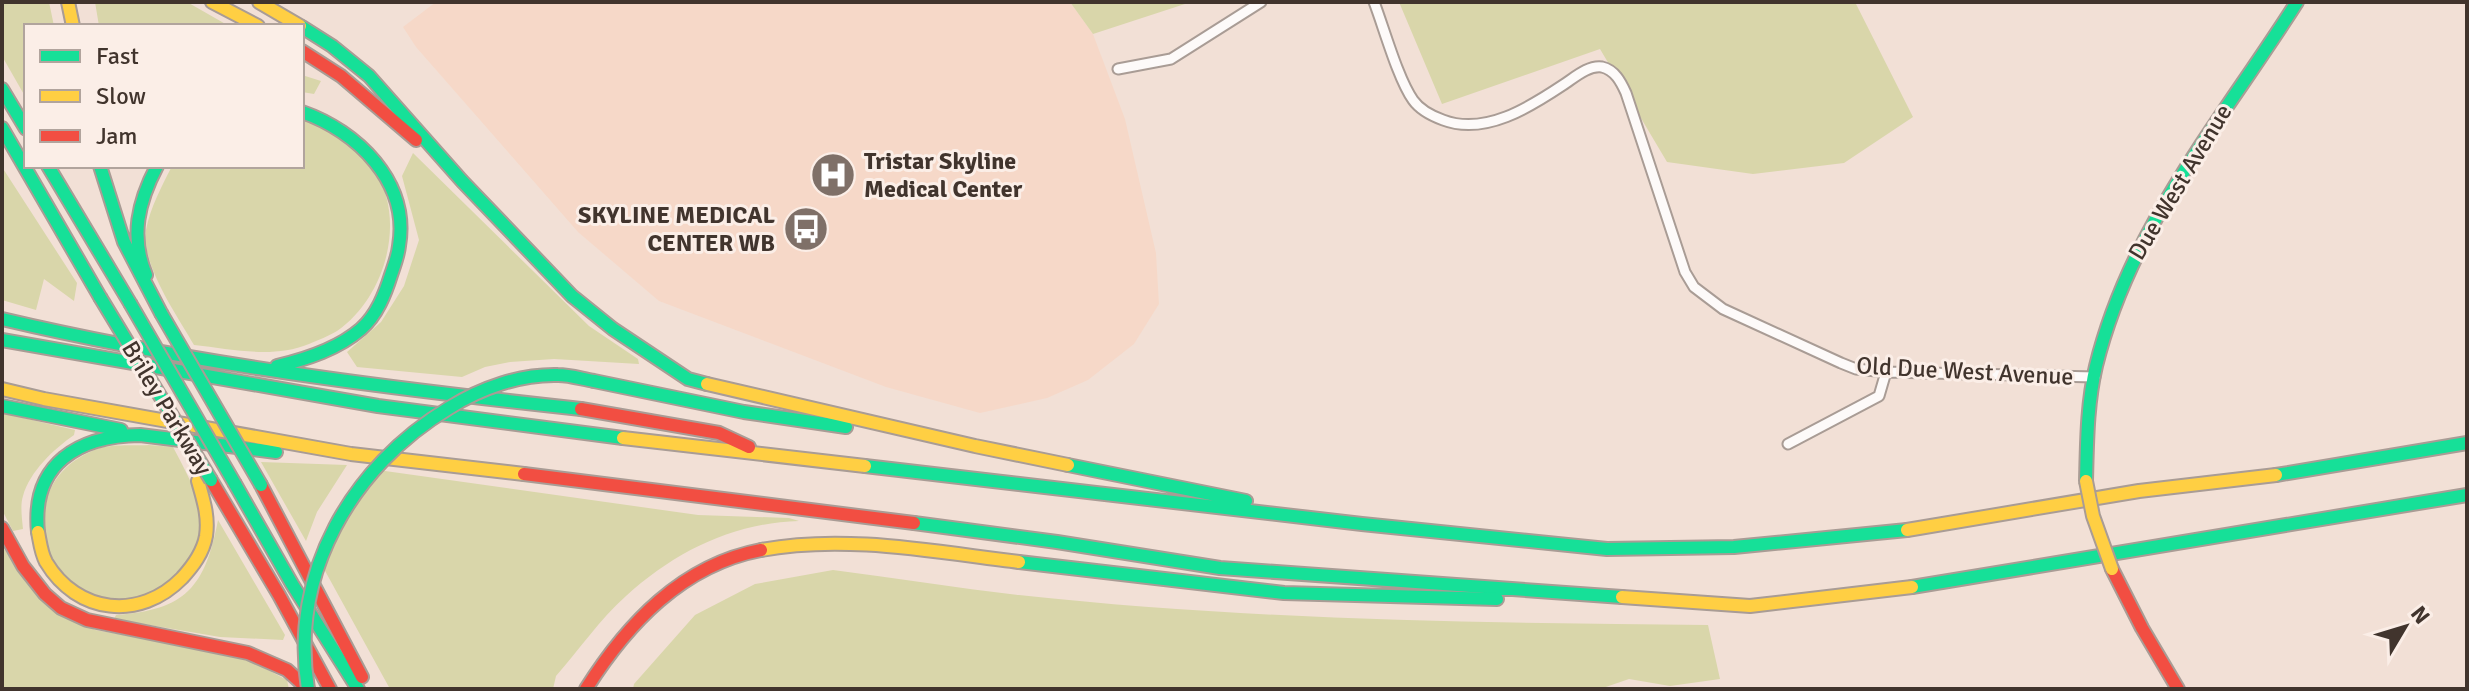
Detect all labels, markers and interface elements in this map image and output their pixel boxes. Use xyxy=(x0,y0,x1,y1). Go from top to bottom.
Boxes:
legend xyxy=(24,24,304,168)
text: Fast xyxy=(96,41,139,71)
text: Slow xyxy=(96,81,146,111)
street label: Due West Avenue xyxy=(2122,99,2238,265)
text: Jam xyxy=(96,121,137,151)
place label: Tristar Skyline Medical Center xyxy=(864,146,1023,204)
hospital icon: Tristar Skyline Medical Center xyxy=(809,151,857,199)
place label: SKYLINE MEDICAL CENTER WB xyxy=(578,200,775,258)
bus stop icon: SKYLINE MEDICAL CENTER WB xyxy=(782,205,830,253)
street label: Briley Parkway xyxy=(115,335,219,481)
street label: Old Due West Avenue xyxy=(1856,350,2074,392)
north arrow xyxy=(2365,587,2445,667)
text: N xyxy=(2405,601,2436,629)

